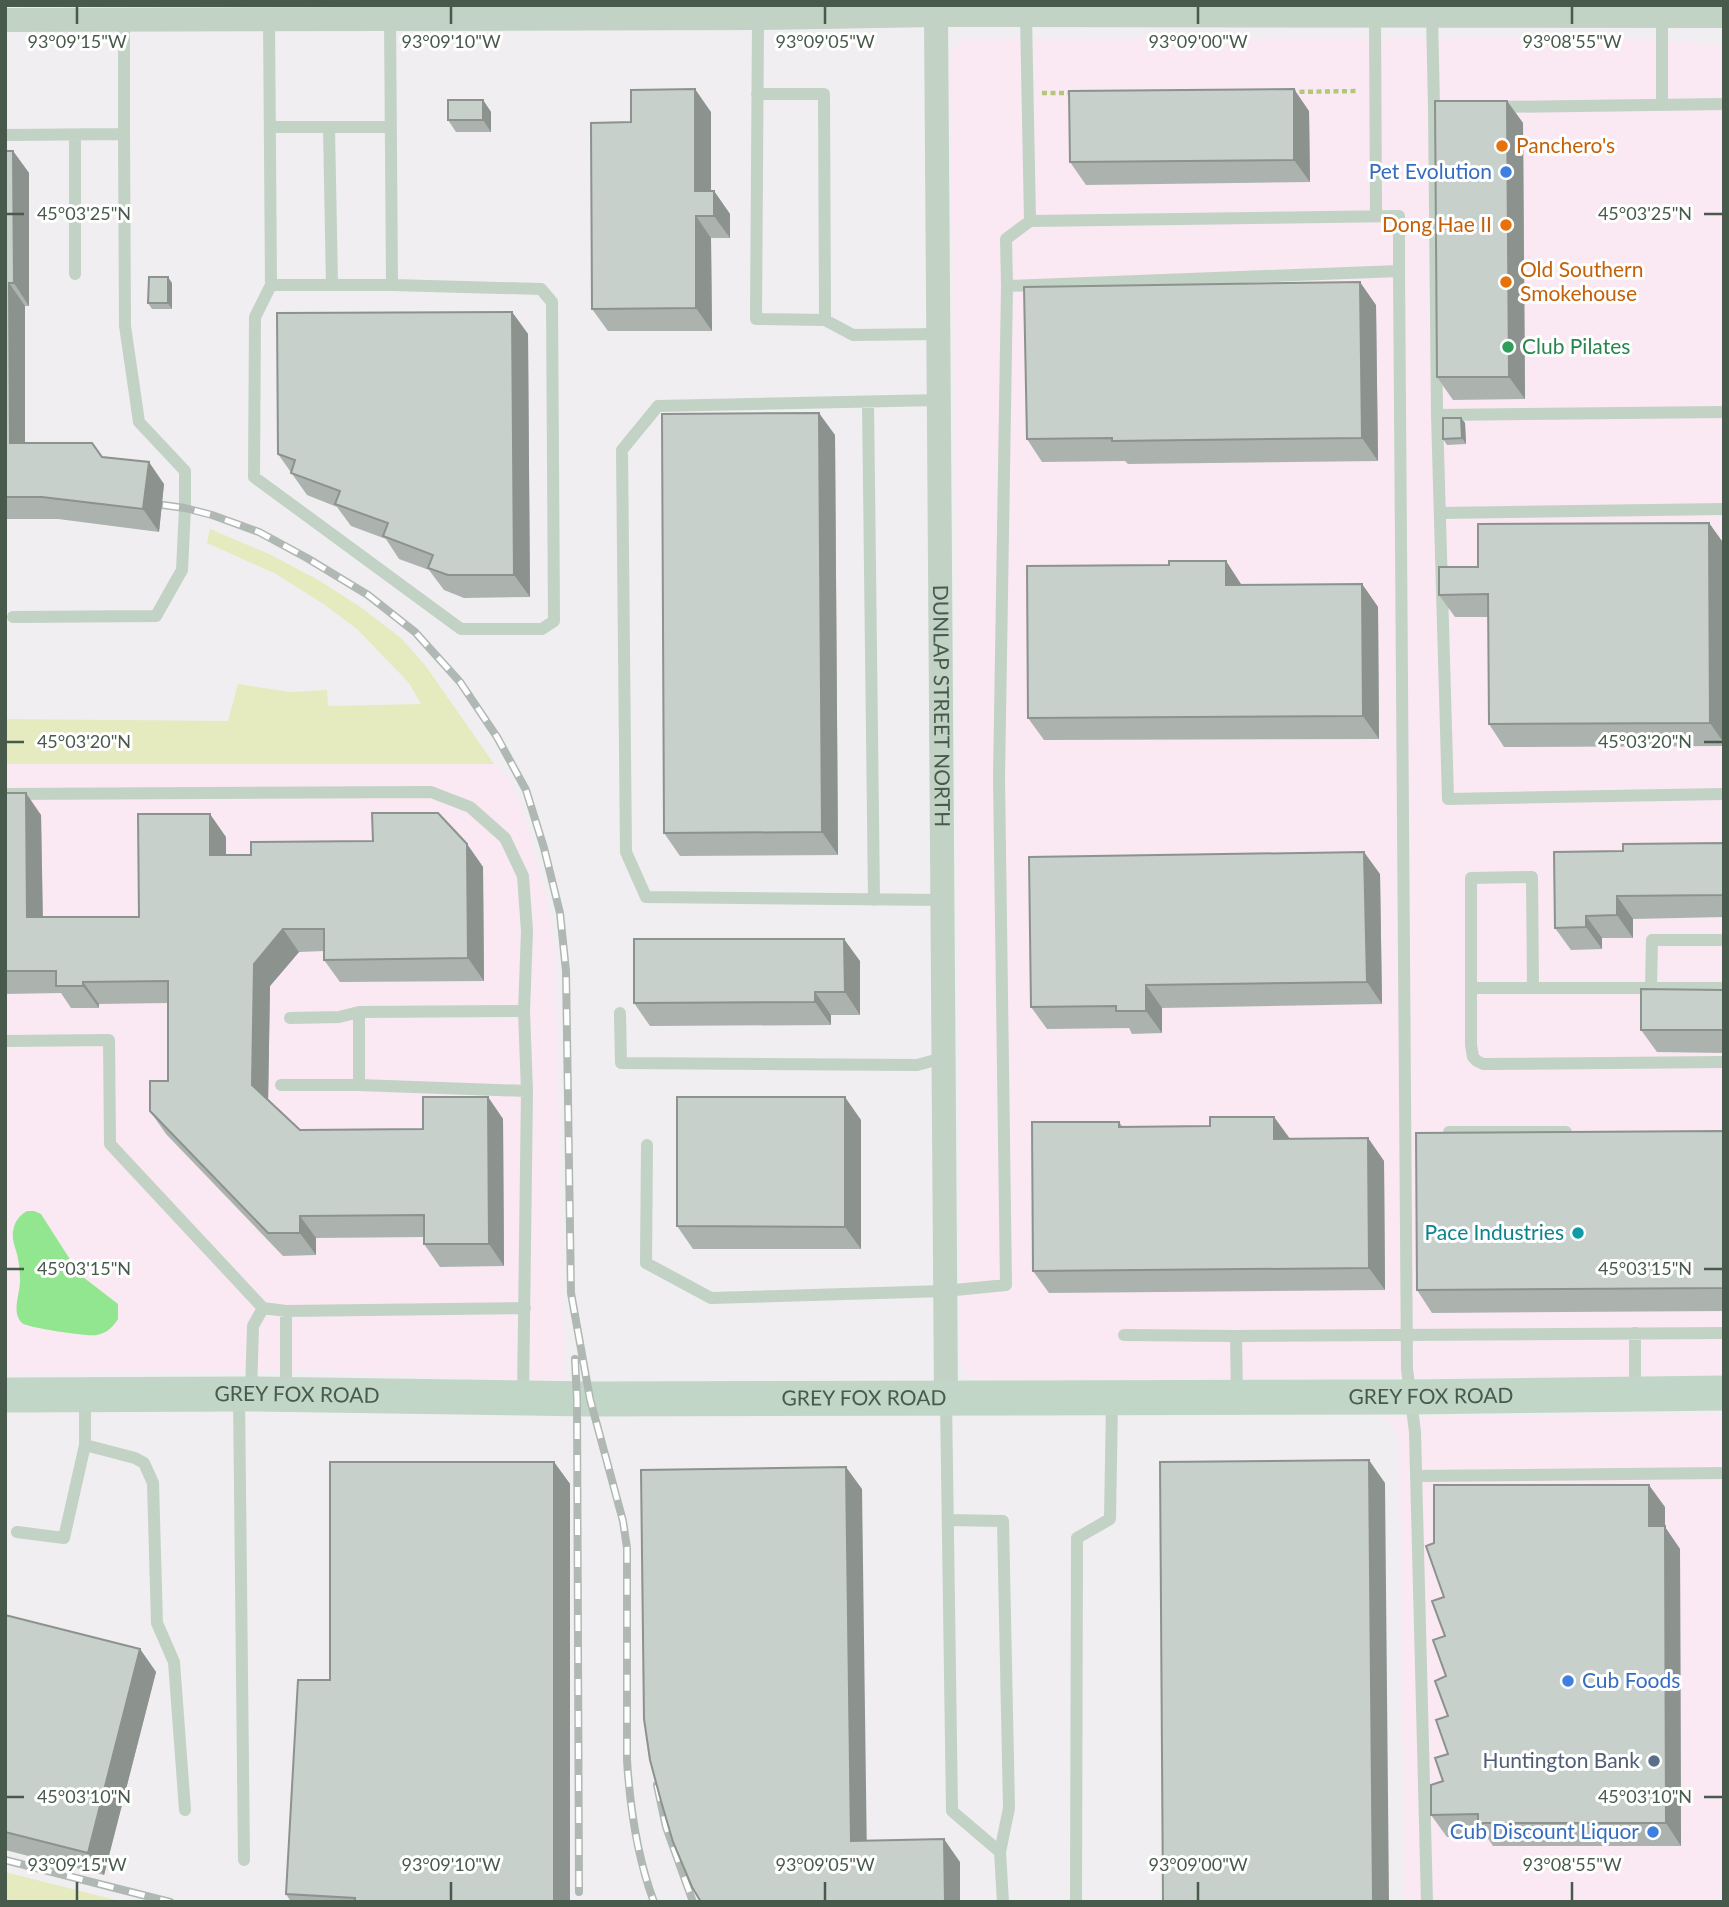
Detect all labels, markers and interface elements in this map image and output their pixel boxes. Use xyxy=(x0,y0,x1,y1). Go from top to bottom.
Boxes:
text: 93°09'15"W xyxy=(27,30,127,52)
text: 93°09'10"W xyxy=(401,30,501,52)
text: 93°09'05"W xyxy=(775,30,875,52)
text: 93°09'00"W xyxy=(1148,30,1248,52)
text: 93°08'55"W xyxy=(1522,30,1622,52)
place label: Panchero's xyxy=(1516,132,1615,157)
marker: Panchero's xyxy=(1494,138,1510,154)
place label: Pet Evolution xyxy=(1369,158,1492,183)
marker: Pet Evolution xyxy=(1498,164,1514,180)
text: 45°03'25"N xyxy=(37,202,131,224)
text: 45°03'25"N xyxy=(1598,202,1692,224)
place label: Dong Hae II xyxy=(1382,211,1492,236)
marker: Dong Hae II xyxy=(1498,217,1514,233)
place label: Old Southern Smokehouse xyxy=(1520,256,1643,305)
marker: Old Southern Smokehouse xyxy=(1498,274,1514,290)
place label: Club Pilates xyxy=(1522,333,1630,358)
marker: Club Pilates xyxy=(1500,339,1516,355)
street label: DUNLAP STREET NORTH xyxy=(929,585,956,827)
text: 45°03'20"N xyxy=(37,730,131,752)
text: 45°03'20"N xyxy=(1598,730,1692,752)
place label: Pace Industries xyxy=(1425,1219,1564,1244)
marker: Pace Industries xyxy=(1570,1225,1586,1241)
text: 45°03'15"N xyxy=(37,1257,131,1279)
text: 45°03'15"N xyxy=(1598,1257,1692,1279)
street label: GREY FOX ROAD xyxy=(214,1380,380,1407)
street label: GREY FOX ROAD xyxy=(1348,1382,1514,1408)
street label: GREY FOX ROAD xyxy=(781,1384,946,1410)
place label: Cub Foods xyxy=(1582,1667,1680,1692)
marker: Cub Foods xyxy=(1560,1673,1576,1689)
place label: Huntington Bank xyxy=(1483,1747,1640,1772)
marker: Huntington Bank xyxy=(1646,1753,1662,1769)
text: 45°03'10"N xyxy=(37,1785,131,1807)
text: 45°03'10"N xyxy=(1598,1785,1692,1807)
place label: Cub Discount Liquor xyxy=(1450,1818,1639,1843)
marker: Cub Discount Liquor xyxy=(1645,1824,1661,1840)
text: 93°09'15"W xyxy=(27,1853,127,1875)
text: 93°09'10"W xyxy=(401,1853,501,1875)
text: 93°09'05"W xyxy=(775,1853,875,1875)
text: 93°09'00"W xyxy=(1148,1853,1248,1875)
text: 93°08'55"W xyxy=(1522,1853,1622,1875)

